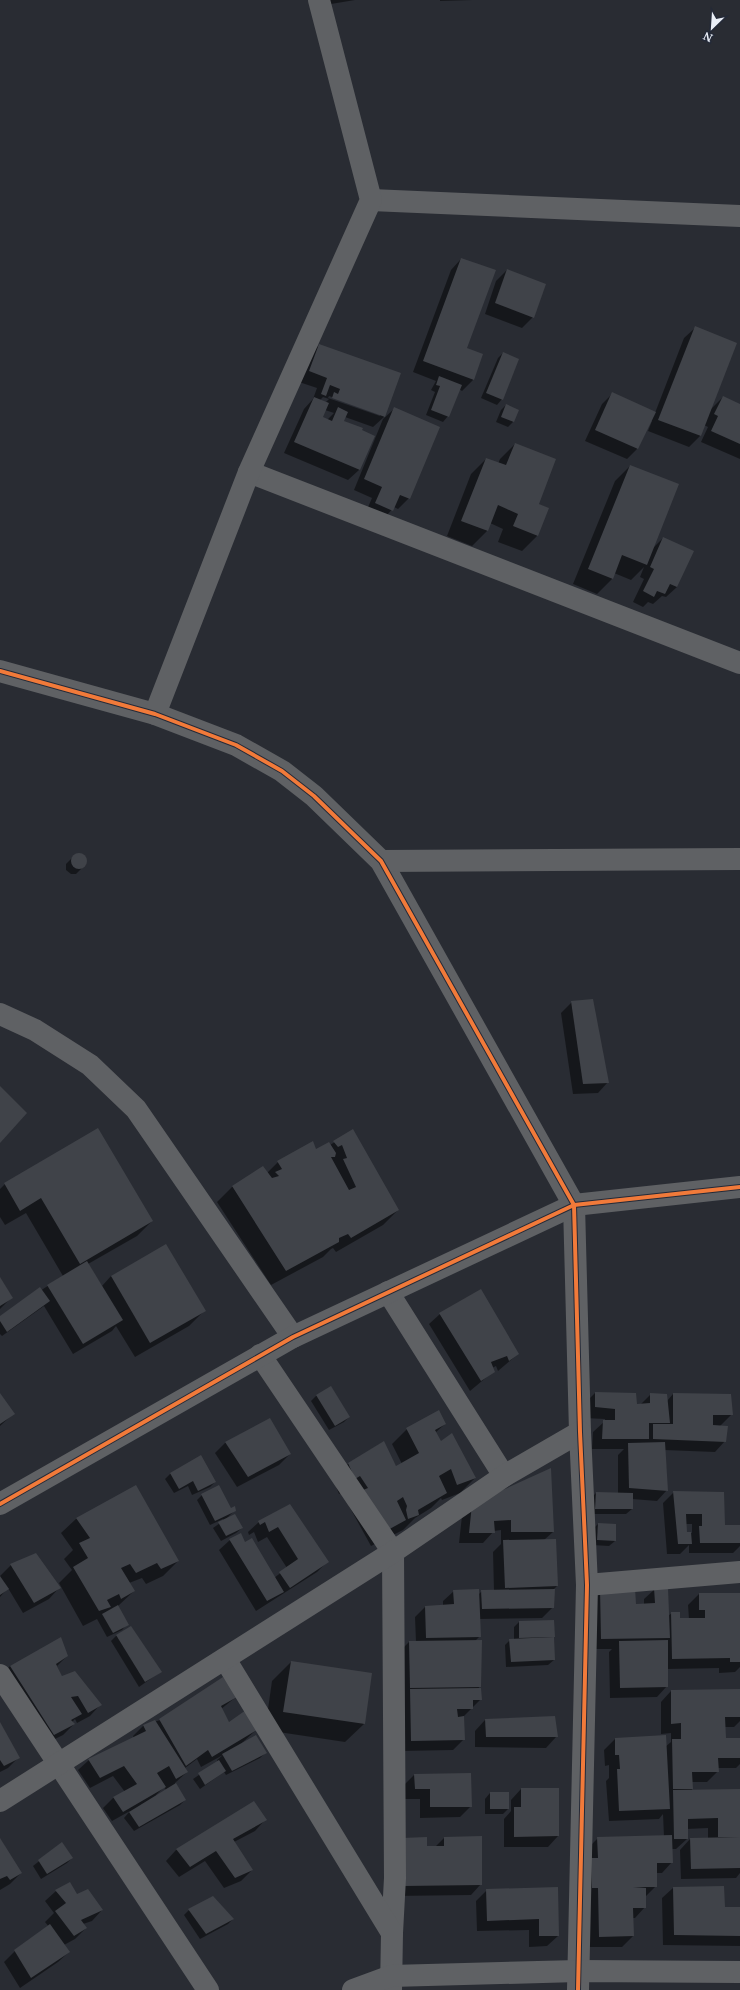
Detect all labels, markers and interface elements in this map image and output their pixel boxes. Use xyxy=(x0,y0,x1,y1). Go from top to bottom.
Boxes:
north arrow xyxy=(692,8,732,48)
text: N xyxy=(700,29,715,46)

